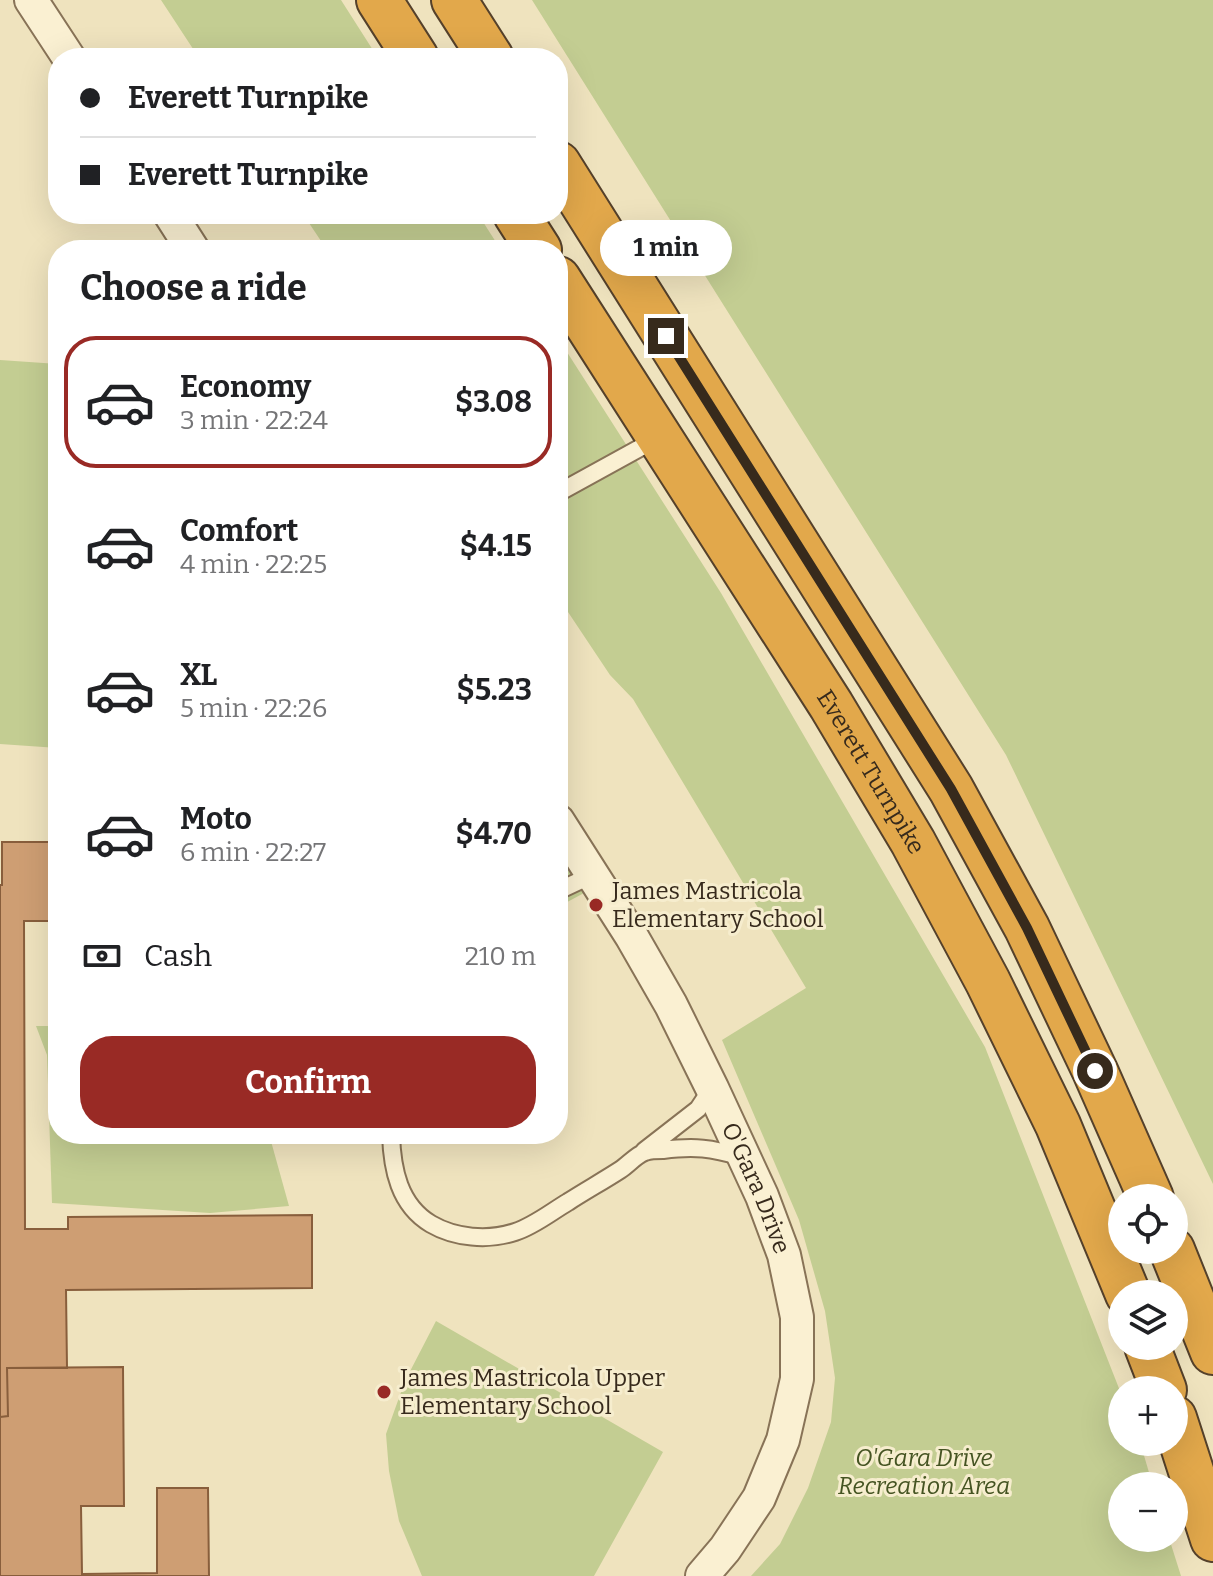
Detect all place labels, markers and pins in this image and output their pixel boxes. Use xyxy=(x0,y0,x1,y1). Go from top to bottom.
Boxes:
place label: James Mastricola Elementary School xyxy=(611,877,824,933)
marker: James Mastricola Elementary School xyxy=(587,896,605,914)
place label: James Mastricola Upper Elementary School xyxy=(399,1364,665,1420)
marker: James Mastricola Upper Elementary School xyxy=(375,1383,393,1401)

